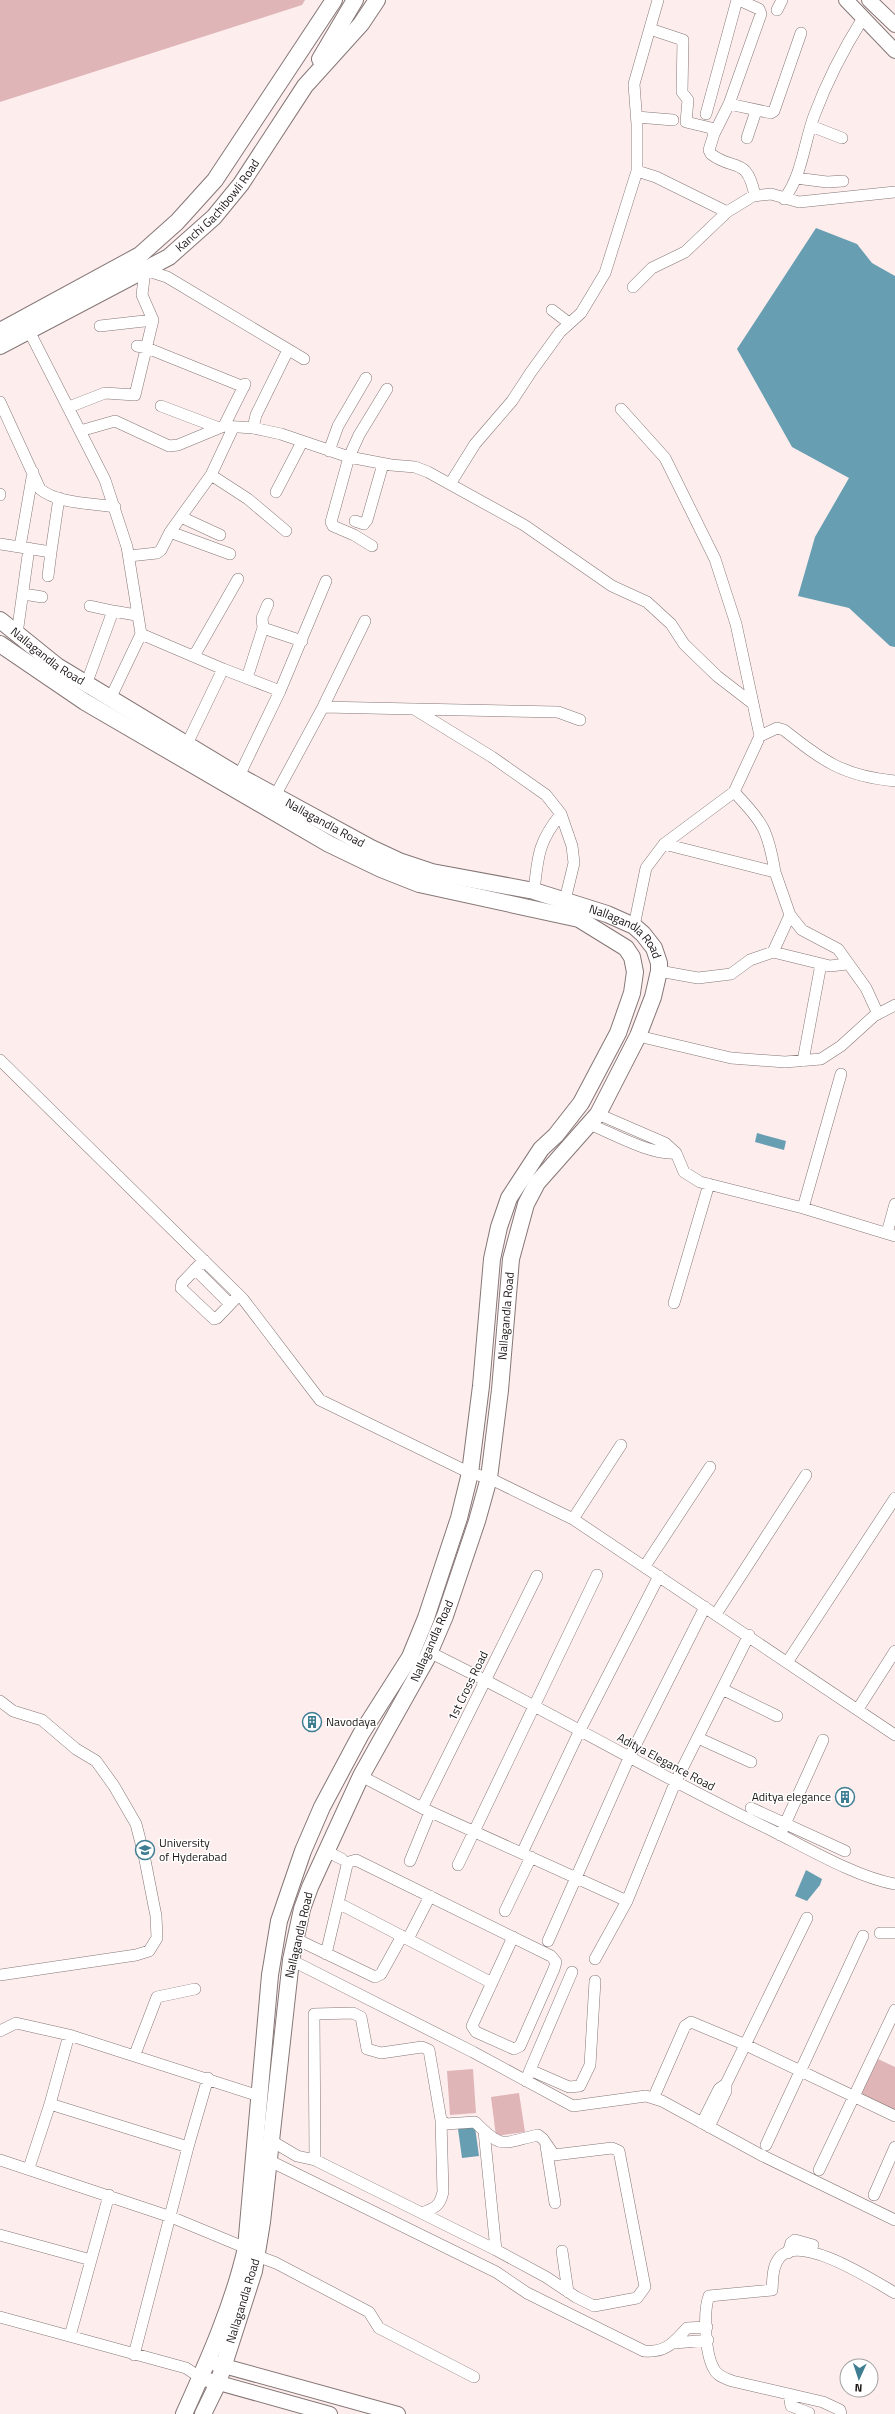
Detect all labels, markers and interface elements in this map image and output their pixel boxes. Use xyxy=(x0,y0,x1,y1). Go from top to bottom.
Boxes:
street label: Kanchi Gachibowli Road xyxy=(171,155,264,256)
street label: Nallagandla Road xyxy=(7,622,89,690)
street label: Nallagandla Road xyxy=(282,793,369,852)
street label: Nallagandla Road xyxy=(587,899,667,961)
street label: Nallagandla Road xyxy=(492,1271,519,1361)
street label: Nallagandla Road xyxy=(405,1597,458,1685)
street label: 1st Cross Road xyxy=(442,1648,493,1724)
building icon: Navodaya xyxy=(301,1711,323,1733)
place label: Navodaya xyxy=(326,1712,376,1731)
street label: Aditya Elegance Road xyxy=(614,1728,719,1795)
building icon: Aditya elegance xyxy=(834,1786,856,1808)
place label: Aditya elegance xyxy=(752,1787,831,1806)
place label: University of Hyderabad xyxy=(159,1833,227,1866)
school or university icon: University of Hyderabad xyxy=(134,1839,156,1861)
street label: Nallagandla Road xyxy=(279,1890,318,1980)
street label: Nallagandla Road xyxy=(221,2256,264,2346)
north arrow xyxy=(839,2358,879,2398)
text: N xyxy=(854,2380,863,2396)

